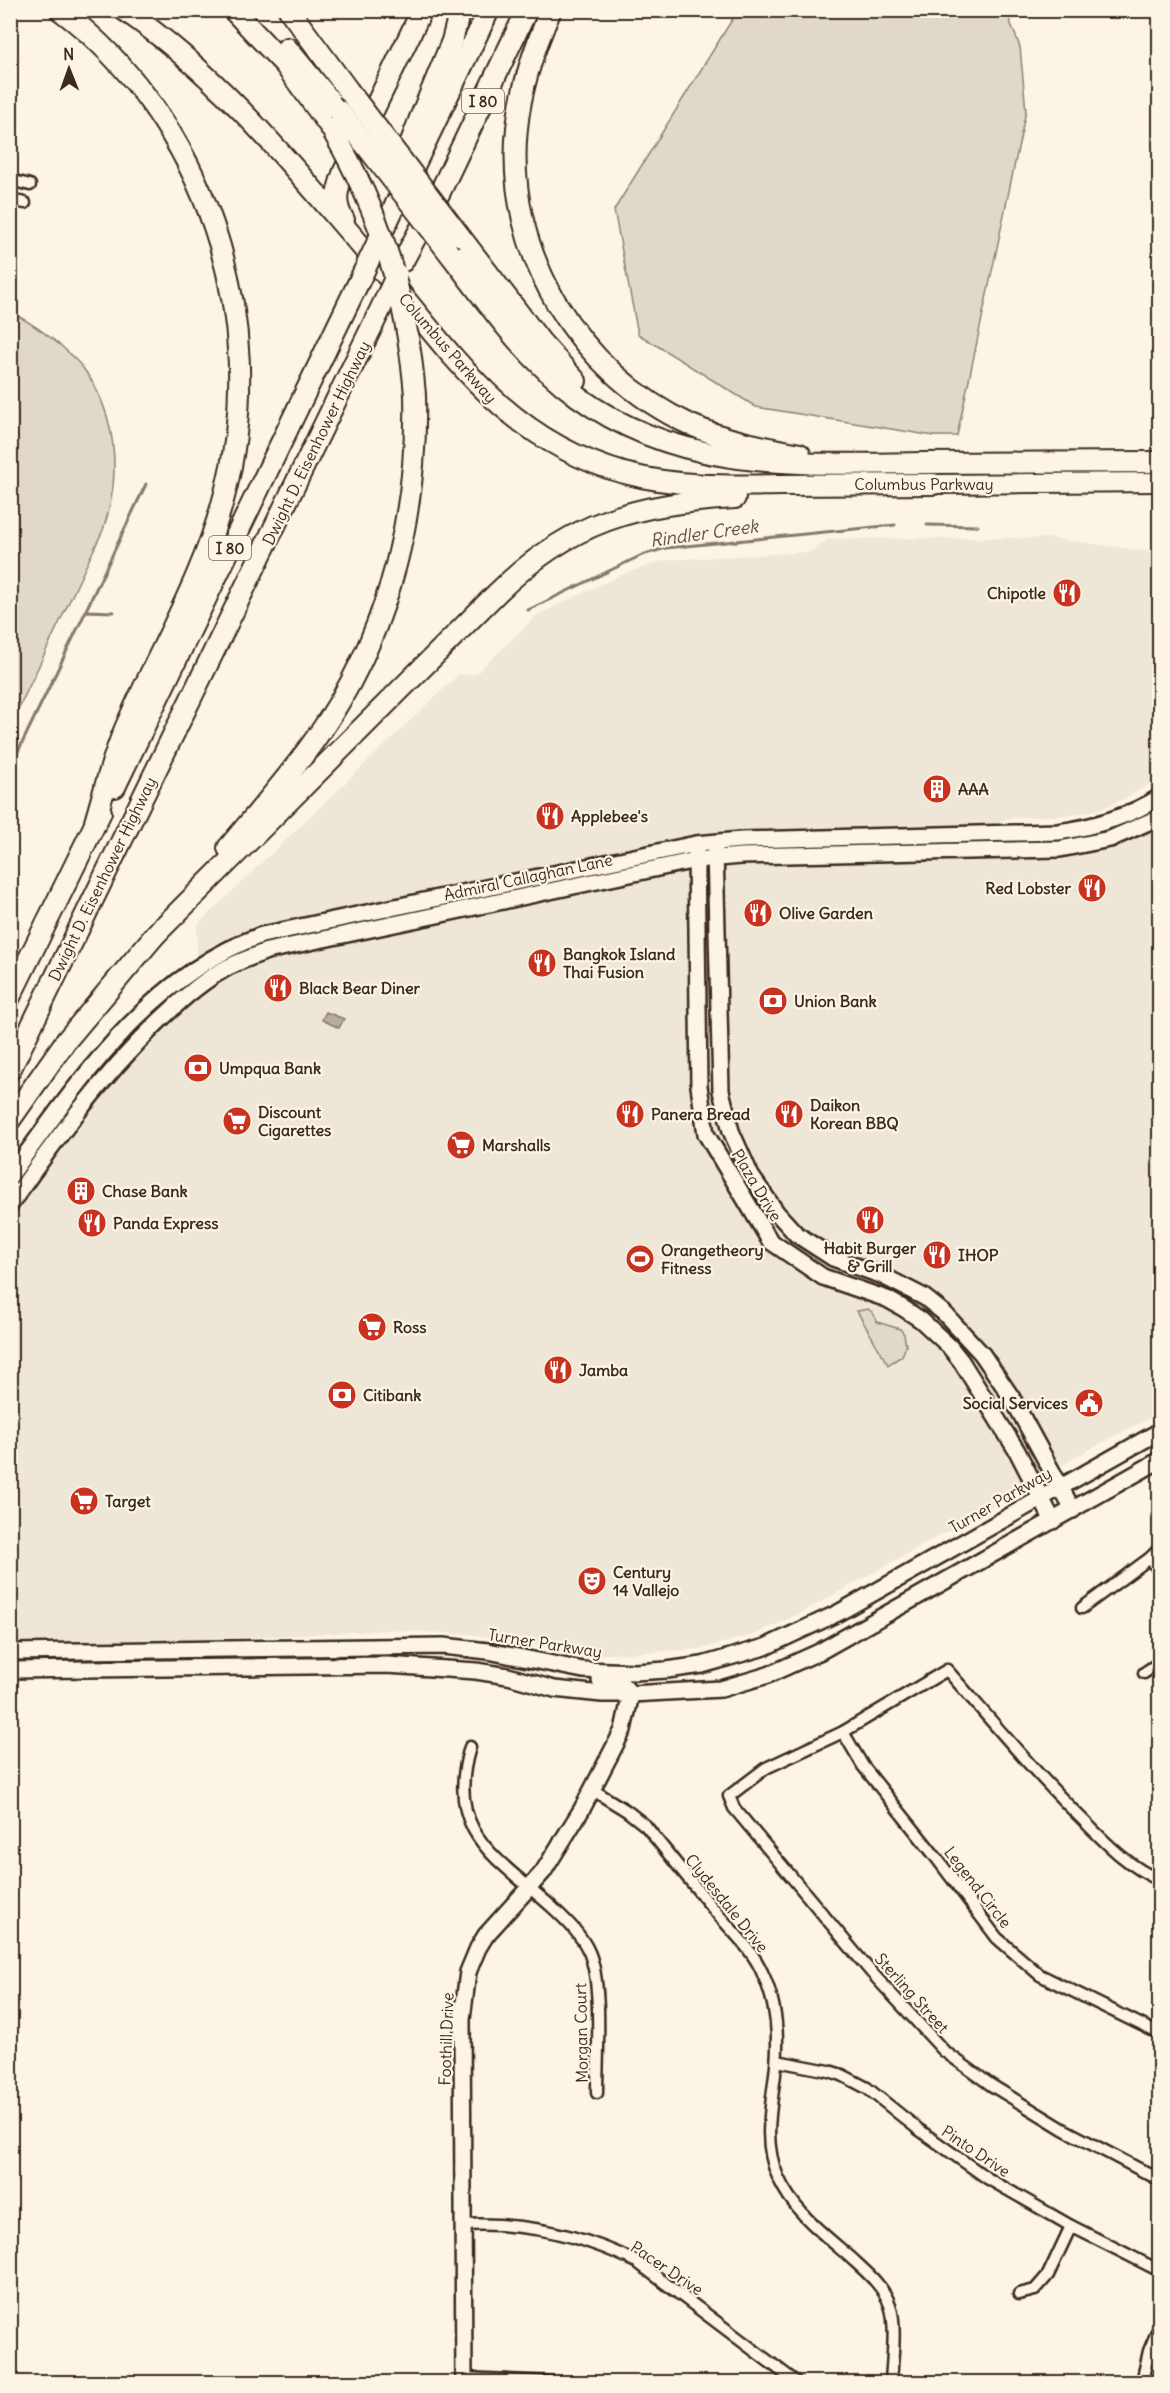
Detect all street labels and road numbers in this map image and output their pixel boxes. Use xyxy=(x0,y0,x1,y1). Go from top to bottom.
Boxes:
road number: I 80 xyxy=(462,89,504,113)
street label: Columbus Parkway xyxy=(395,289,501,407)
street label: Dwight D. Eisenhower Highway xyxy=(258,338,374,548)
street label: Columbus Parkway xyxy=(854,474,994,494)
road number: I 80 xyxy=(209,536,251,560)
street label: Dwight D. Eisenhower Highway xyxy=(44,774,160,984)
street label: Admiral Callaghan Lane xyxy=(442,849,614,905)
street label: Plaza Drive xyxy=(728,1145,786,1225)
street label: Turner Parkway xyxy=(945,1463,1055,1537)
street label: Turner Parkway xyxy=(487,1624,603,1662)
street label: Legend Circle xyxy=(940,1842,1016,1932)
street label: Clydesdale Drive xyxy=(681,1850,773,1956)
street label: Sterling Street xyxy=(871,1949,954,2038)
street label: Morgan Court xyxy=(570,1982,592,2083)
street label: Foothill Drive xyxy=(434,1992,458,2086)
street label: Pinto Drive xyxy=(938,2121,1014,2181)
street label: Pacer Drive xyxy=(627,2237,707,2299)

